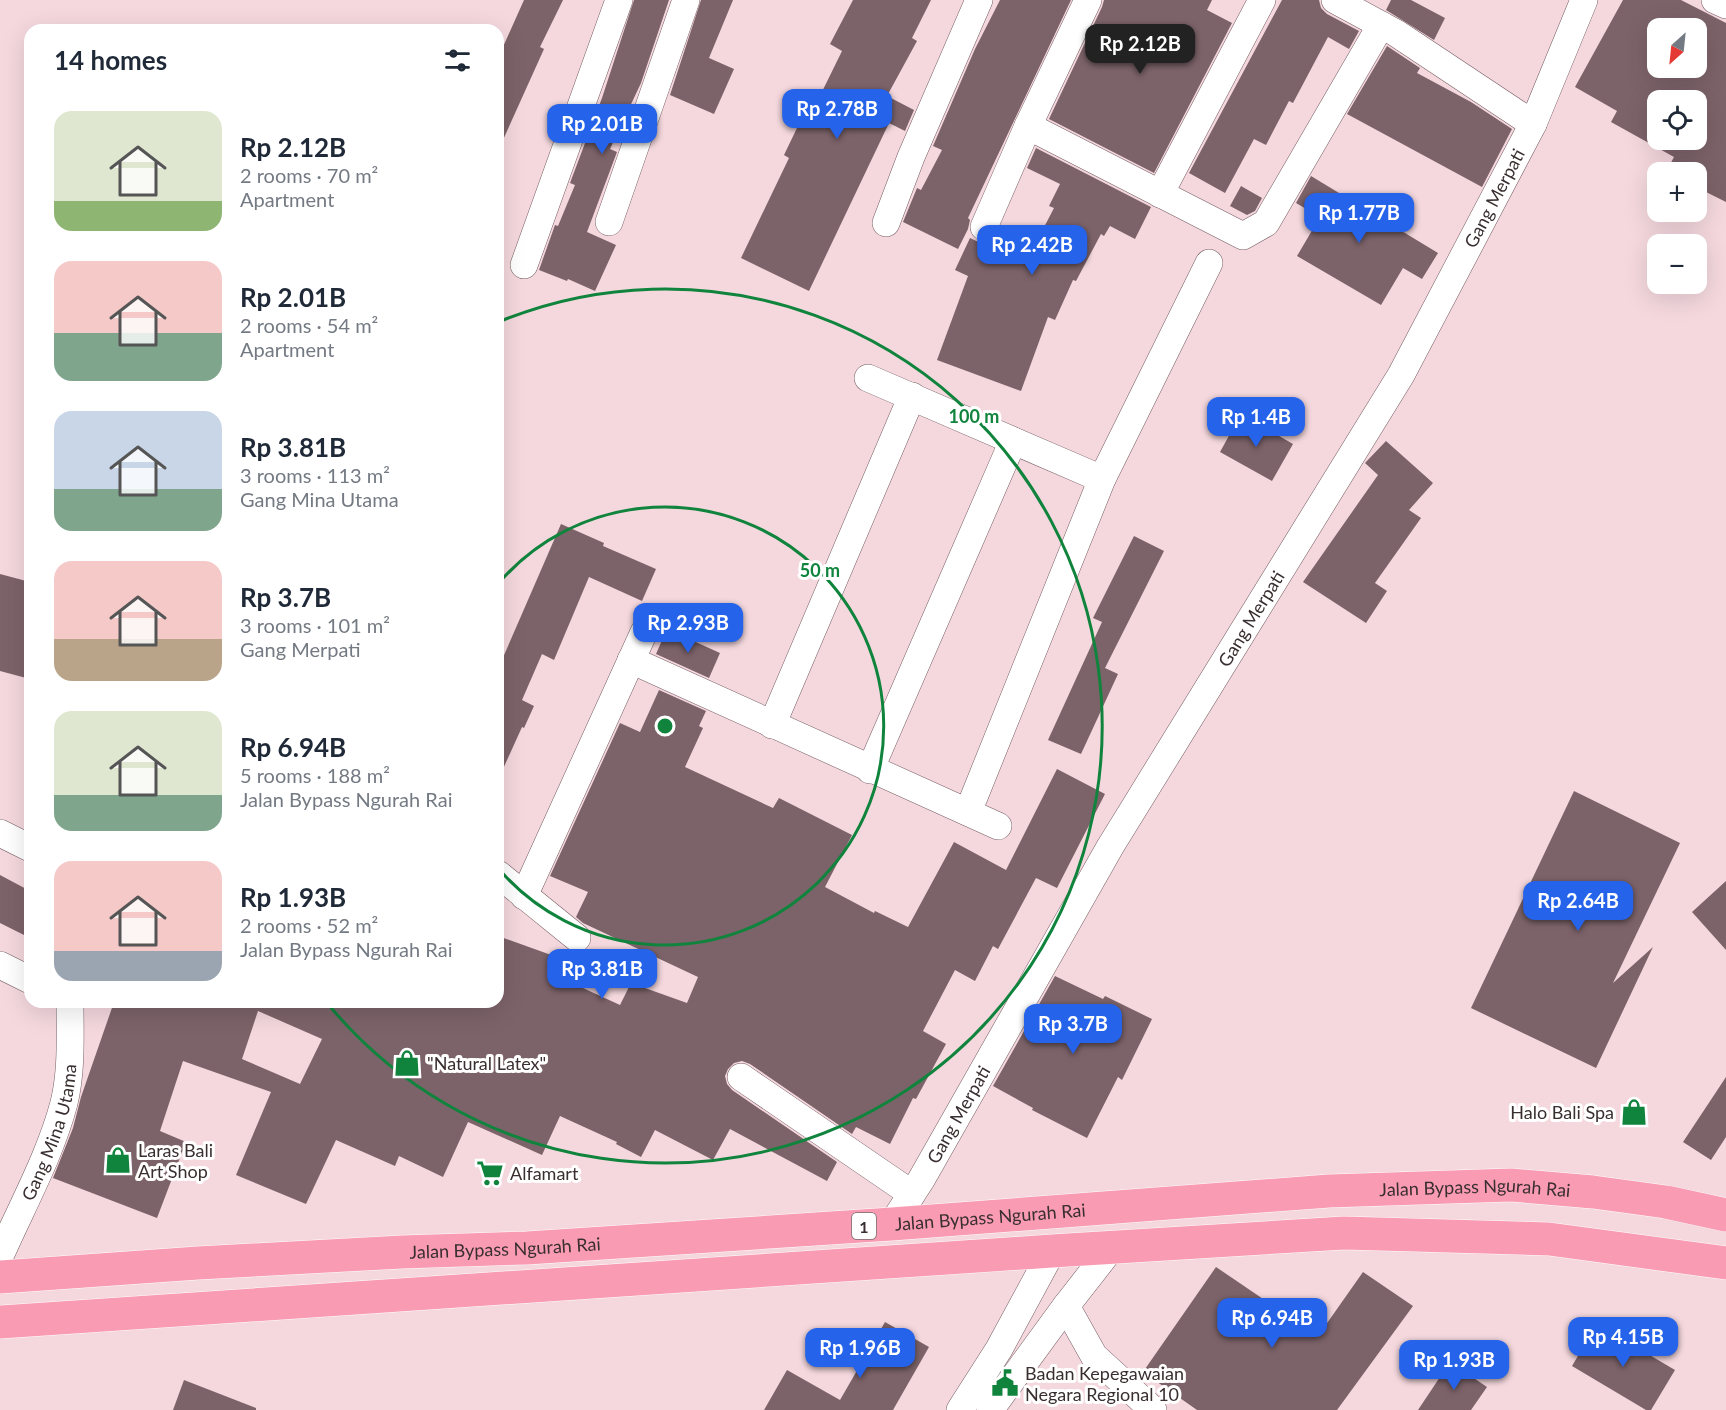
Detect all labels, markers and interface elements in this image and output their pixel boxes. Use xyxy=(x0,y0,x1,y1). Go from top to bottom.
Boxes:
north arrow xyxy=(1647,18,1707,78)
map controls xyxy=(1647,18,1707,294)
pin: Rp 2.12B xyxy=(1078,24,1202,75)
text: Rp 2.12B xyxy=(1099,31,1181,55)
text: 14 homes xyxy=(54,44,167,76)
icon: filters xyxy=(441,44,474,77)
pin: Rp 2.78B xyxy=(775,89,899,140)
button: locate xyxy=(1647,90,1707,150)
text: Rp 2.78B xyxy=(796,96,878,120)
pin: Rp 2.01B xyxy=(540,104,664,155)
text: Rp 2.01B xyxy=(561,111,643,135)
text: Rp 2.12B xyxy=(240,131,346,163)
icon: home xyxy=(102,135,174,207)
street label: Gang Merpati xyxy=(1459,145,1529,251)
button: + xyxy=(1647,162,1707,222)
text: 2 rooms · 70 m² xyxy=(240,163,378,187)
text: Apartment xyxy=(240,187,334,211)
pin: Rp 1.77B xyxy=(1297,193,1421,244)
text: Rp 1.77B xyxy=(1318,200,1400,224)
pin: Rp 2.42B xyxy=(970,225,1094,276)
text: Rp 2.42B xyxy=(991,232,1073,256)
button: − xyxy=(1647,234,1707,294)
text: Rp 2.01B xyxy=(240,281,346,313)
icon: home xyxy=(102,285,174,357)
text: 2 rooms · 54 m² xyxy=(240,313,378,337)
text: Apartment xyxy=(240,337,334,361)
pin: Rp 1.4B xyxy=(1201,397,1311,448)
text: Rp 1.4B xyxy=(1221,404,1291,428)
text: 100 m xyxy=(949,405,999,427)
text: Rp 3.81B xyxy=(240,431,346,463)
icon: home xyxy=(102,435,174,507)
text: 3 rooms · 113 m² xyxy=(240,463,390,487)
text: Gang Mina Utama xyxy=(240,487,399,511)
text: 50 m xyxy=(800,559,840,581)
street label: Gang Merpati xyxy=(1213,567,1289,671)
text: Rp 3.7B xyxy=(240,581,331,613)
icon: home xyxy=(102,585,174,657)
pin: Rp 2.93B xyxy=(626,603,750,654)
text: Rp 2.93B xyxy=(647,610,729,634)
text: 3 rooms · 101 m² xyxy=(240,613,390,637)
text: Gang Merpati xyxy=(240,637,361,661)
centre of rings xyxy=(655,716,675,736)
text: Rp 6.94B xyxy=(240,731,346,763)
icon: home xyxy=(102,735,174,807)
text: 5 rooms · 188 m² xyxy=(240,763,390,787)
text: Jalan Bypass Ngurah Rai xyxy=(240,787,452,811)
text: Rp 1.93B xyxy=(240,881,346,913)
pin: Rp 2.64B xyxy=(1516,881,1640,932)
icon: home xyxy=(102,885,174,957)
text: Rp 2.64B xyxy=(1537,888,1619,912)
text: 2 rooms · 52 m² xyxy=(240,913,378,937)
text: Jalan Bypass Ngurah Rai xyxy=(240,937,452,961)
pin: Rp 3.81B xyxy=(540,949,664,1000)
text: Rp 3.81B xyxy=(561,956,643,980)
pin: Rp 3.7B xyxy=(1018,1004,1128,1055)
text: Rp 3.7B xyxy=(1038,1011,1108,1035)
shop icon: "Natural Latex" xyxy=(392,1048,422,1078)
place label: "Natural Latex" xyxy=(427,1052,546,1074)
street label: Gang Merpati xyxy=(922,1062,995,1167)
street label: Gang Mina Utama xyxy=(16,1063,80,1204)
shop icon: Halo Bali Spa xyxy=(1619,1097,1649,1127)
place label: Halo Bali Spa xyxy=(1510,1101,1614,1123)
place label: Laras Bali Art Shop xyxy=(138,1139,213,1182)
shop icon: Laras Bali Art Shop xyxy=(103,1145,133,1175)
supermarket icon: Alfamart xyxy=(475,1158,505,1188)
place label: Alfamart xyxy=(510,1162,579,1184)
street label: Jalan Bypass Ngurah Rai xyxy=(1379,1174,1571,1201)
street label: Jalan Bypass Ngurah Rai xyxy=(894,1198,1086,1235)
road number: 1 xyxy=(852,1213,876,1239)
street label: Jalan Bypass Ngurah Rai xyxy=(409,1232,601,1263)
pin: Rp 6.94B xyxy=(1210,1298,1334,1349)
text: Rp 6.94B xyxy=(1231,1305,1313,1329)
pin: Rp 4.15B xyxy=(1561,1317,1685,1368)
text: Rp 4.15B xyxy=(1582,1324,1664,1348)
pin: Rp 1.96B xyxy=(798,1328,922,1379)
text: Rp 1.96B xyxy=(819,1335,901,1359)
pin: Rp 1.93B xyxy=(1392,1340,1516,1391)
text: Rp 1.93B xyxy=(1413,1347,1495,1371)
place label: Badan Kepegawaian Negara Regional 10 xyxy=(1025,1362,1184,1405)
public building icon: Badan Kepegawaian Negara Regional 10 xyxy=(990,1368,1020,1398)

